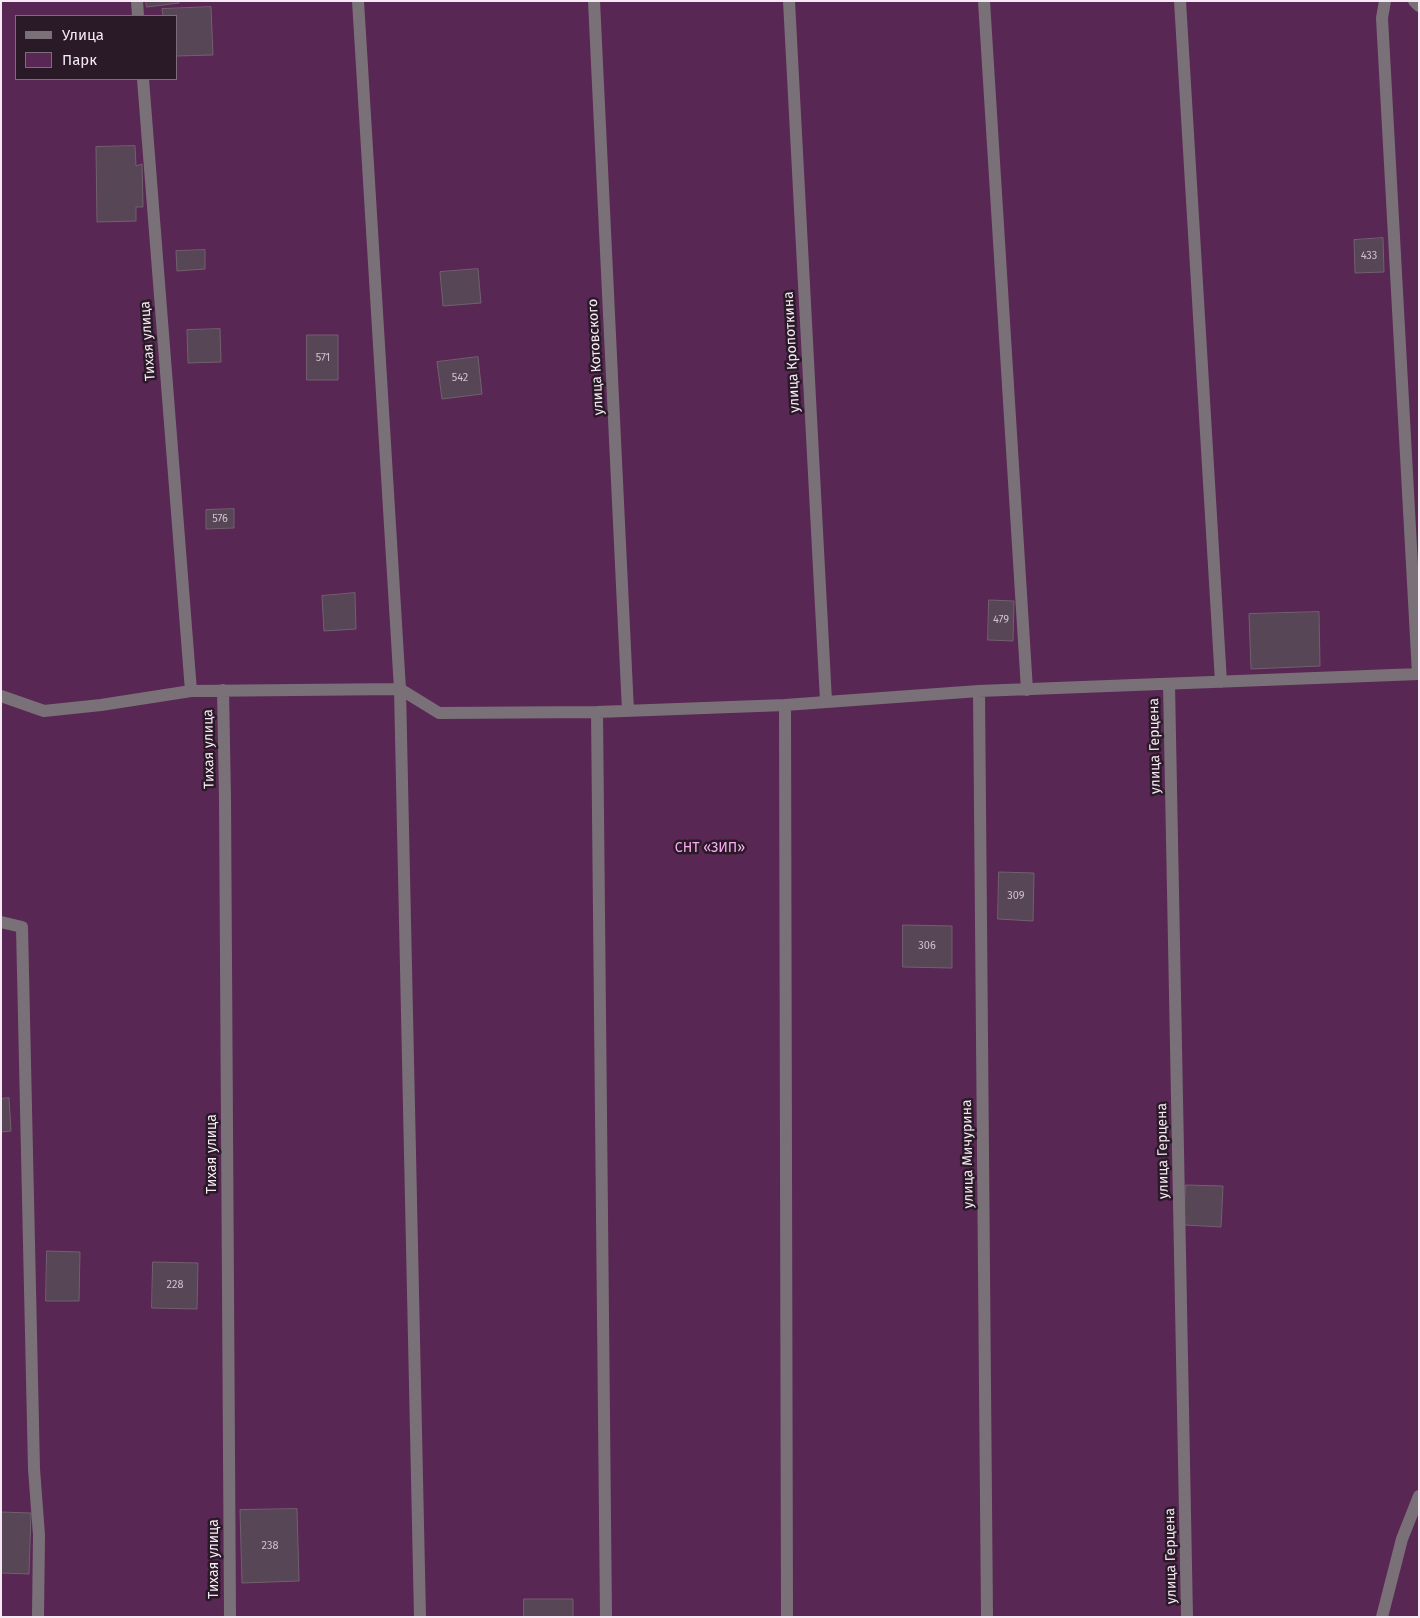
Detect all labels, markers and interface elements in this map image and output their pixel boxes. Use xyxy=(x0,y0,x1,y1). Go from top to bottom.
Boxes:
legend xyxy=(15,15,178,80)
text: Улица xyxy=(62,26,104,44)
text: Парк xyxy=(62,51,97,69)
house number: 433 xyxy=(1361,249,1377,263)
street label: улица Кропоткина xyxy=(780,291,804,413)
street label: улица Котовского xyxy=(585,298,607,416)
street label: Тихая улица xyxy=(137,301,159,381)
house number: 571 xyxy=(316,351,330,365)
house number: 542 xyxy=(452,371,468,385)
house number: 576 xyxy=(212,512,228,526)
house number: 479 xyxy=(993,613,1009,627)
street label: улица Герцена xyxy=(1146,698,1164,794)
street label: Тихая улица xyxy=(200,709,218,789)
park label: СНТ «ЗИП» xyxy=(675,840,745,856)
house number: 309 xyxy=(1007,889,1025,903)
house number: 306 xyxy=(918,939,936,953)
street label: улица Мичурина xyxy=(959,1099,977,1209)
street label: улица Герцена xyxy=(1154,1103,1172,1199)
street label: Тихая улица xyxy=(204,1114,220,1194)
house number: 228 xyxy=(167,1278,183,1292)
street label: улица Герцена xyxy=(1162,1508,1180,1604)
street label: Тихая улица xyxy=(206,1519,222,1599)
house number: 238 xyxy=(262,1539,278,1553)

